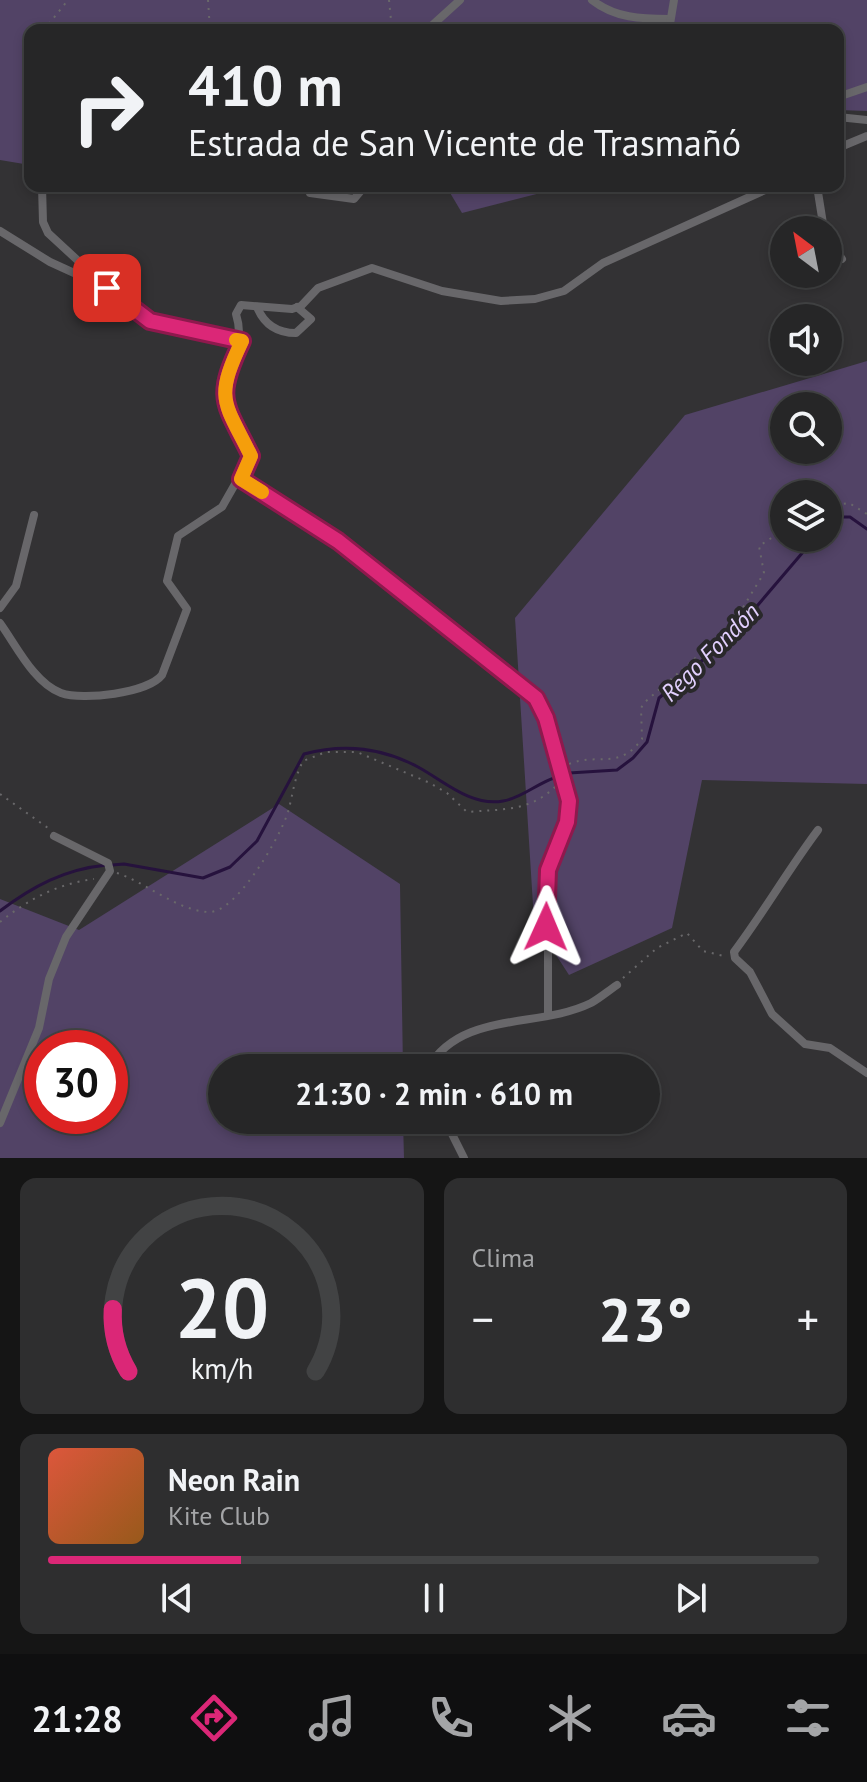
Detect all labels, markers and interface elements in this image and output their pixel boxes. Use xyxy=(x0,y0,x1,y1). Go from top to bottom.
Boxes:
text: 410 m xyxy=(188,49,343,121)
icon: right xyxy=(56,56,160,160)
text: Estrada de San Vicente de Trasmañó xyxy=(188,119,741,166)
north arrow xyxy=(770,216,842,288)
map controls xyxy=(770,216,842,552)
pin xyxy=(73,254,141,322)
icon: arrive xyxy=(85,266,129,310)
button: sound xyxy=(770,304,842,376)
button: search xyxy=(770,392,842,464)
button: layers xyxy=(770,480,842,552)
water label: Rego Fondón xyxy=(654,596,766,708)
position arrow xyxy=(504,885,588,969)
speed limit sign: 30 xyxy=(24,1030,128,1134)
text: 21:30 · 2 min · 610 m xyxy=(295,1074,573,1113)
text: Clima xyxy=(472,1241,535,1274)
text: 20 xyxy=(175,1253,269,1361)
text: 23° xyxy=(598,1280,692,1358)
text: − xyxy=(472,1290,494,1347)
text: + xyxy=(797,1290,819,1347)
text: km/h xyxy=(190,1350,253,1387)
text: Neon Rain xyxy=(168,1460,300,1499)
text: Kite Club xyxy=(168,1499,270,1532)
icon: previous xyxy=(155,1576,199,1620)
icon: pause xyxy=(412,1576,456,1620)
icon: next xyxy=(669,1576,713,1620)
icon: directions xyxy=(186,1690,242,1746)
icon: music xyxy=(304,1690,360,1746)
icon: phone xyxy=(423,1690,479,1746)
icon: climate xyxy=(542,1690,598,1746)
icon: car xyxy=(661,1690,717,1746)
icon: filters xyxy=(780,1690,836,1746)
text: 21:28 xyxy=(31,1695,123,1742)

